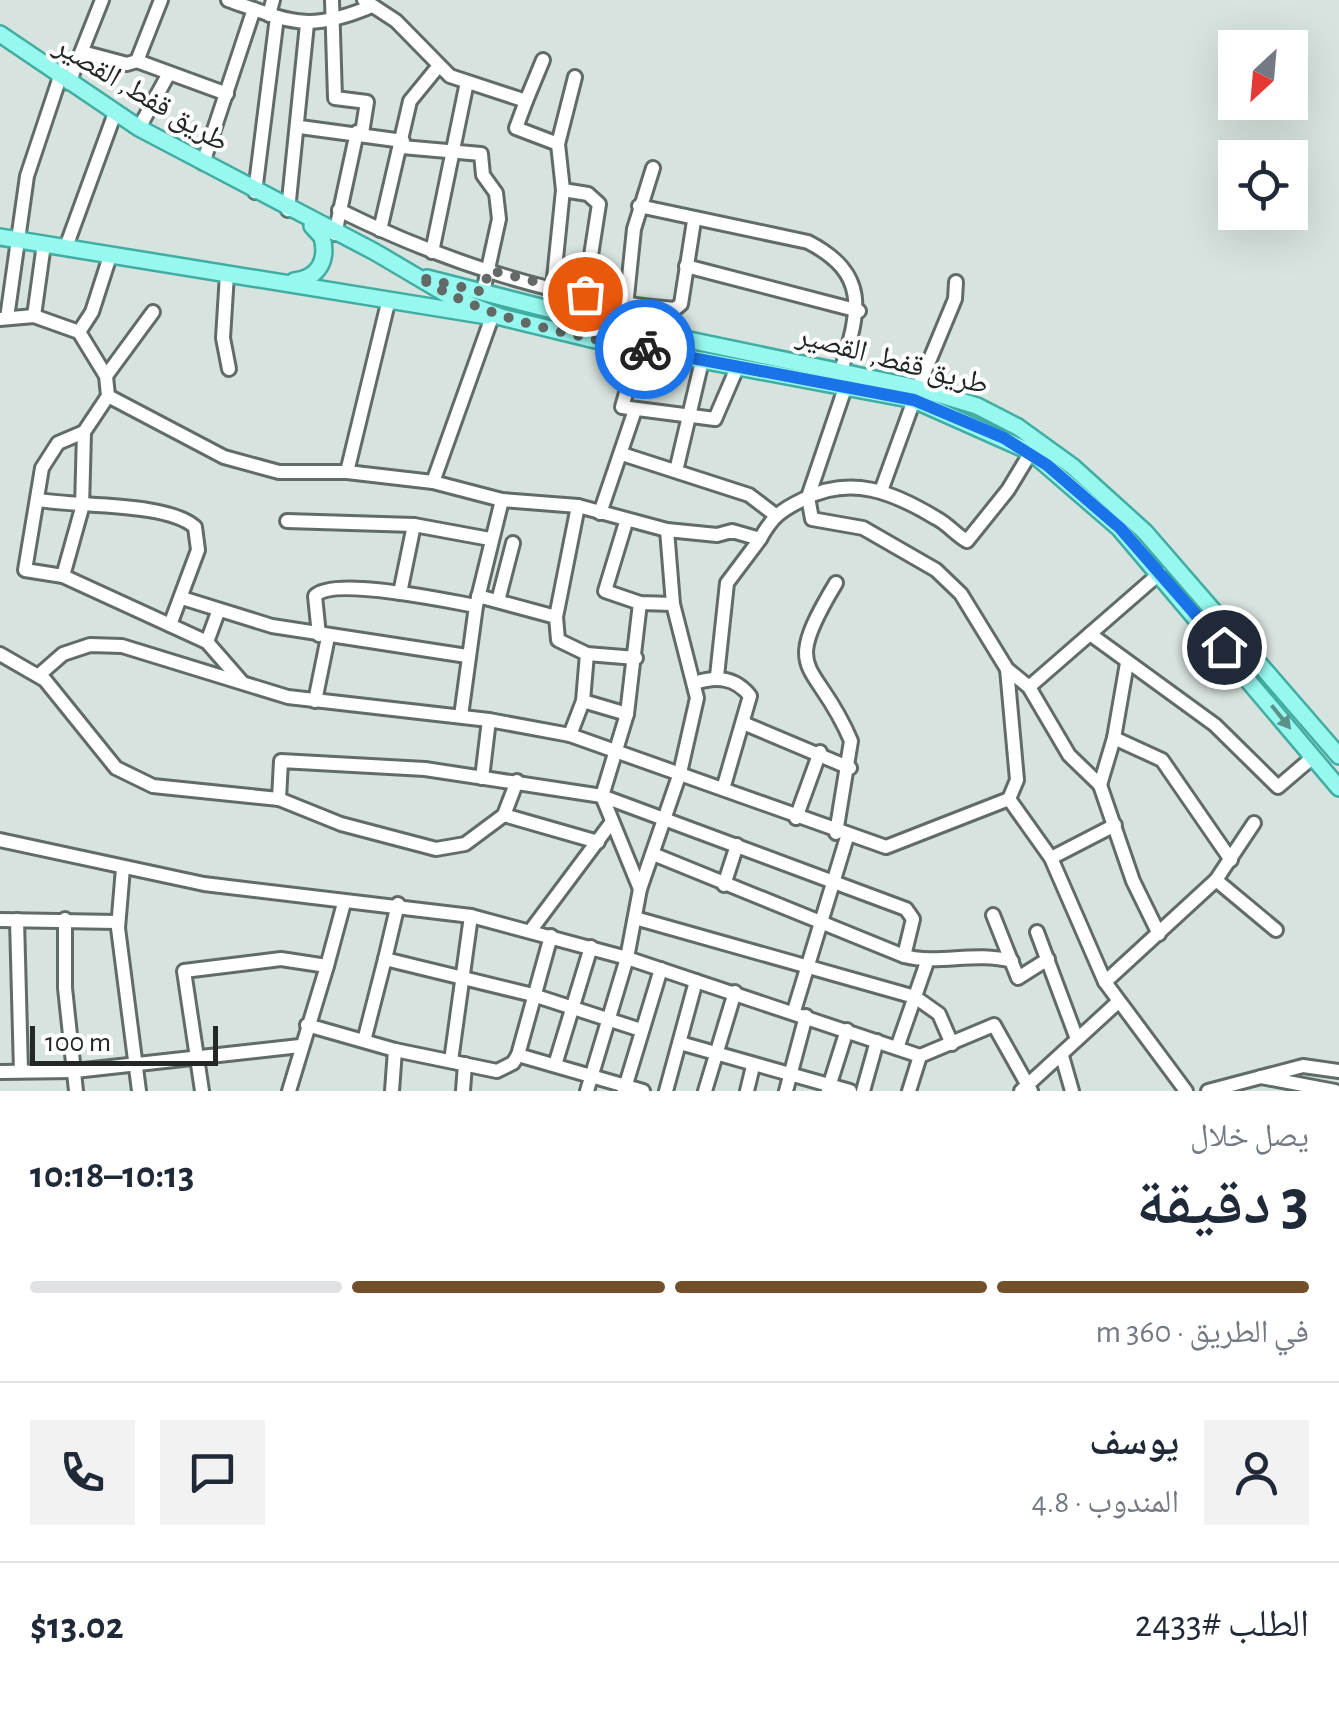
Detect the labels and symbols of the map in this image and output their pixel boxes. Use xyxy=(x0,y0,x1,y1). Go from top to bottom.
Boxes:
street label: طريق قفط, القصير xyxy=(47,30,234,159)
north arrow xyxy=(1218,30,1308,120)
pin xyxy=(543,252,628,337)
courier xyxy=(595,299,695,399)
street label: طريق قفط, القصير xyxy=(792,320,992,402)
pin xyxy=(1182,605,1267,690)
one-way arrow xyxy=(1270,705,1291,730)
scale bar xyxy=(30,1021,218,1066)

